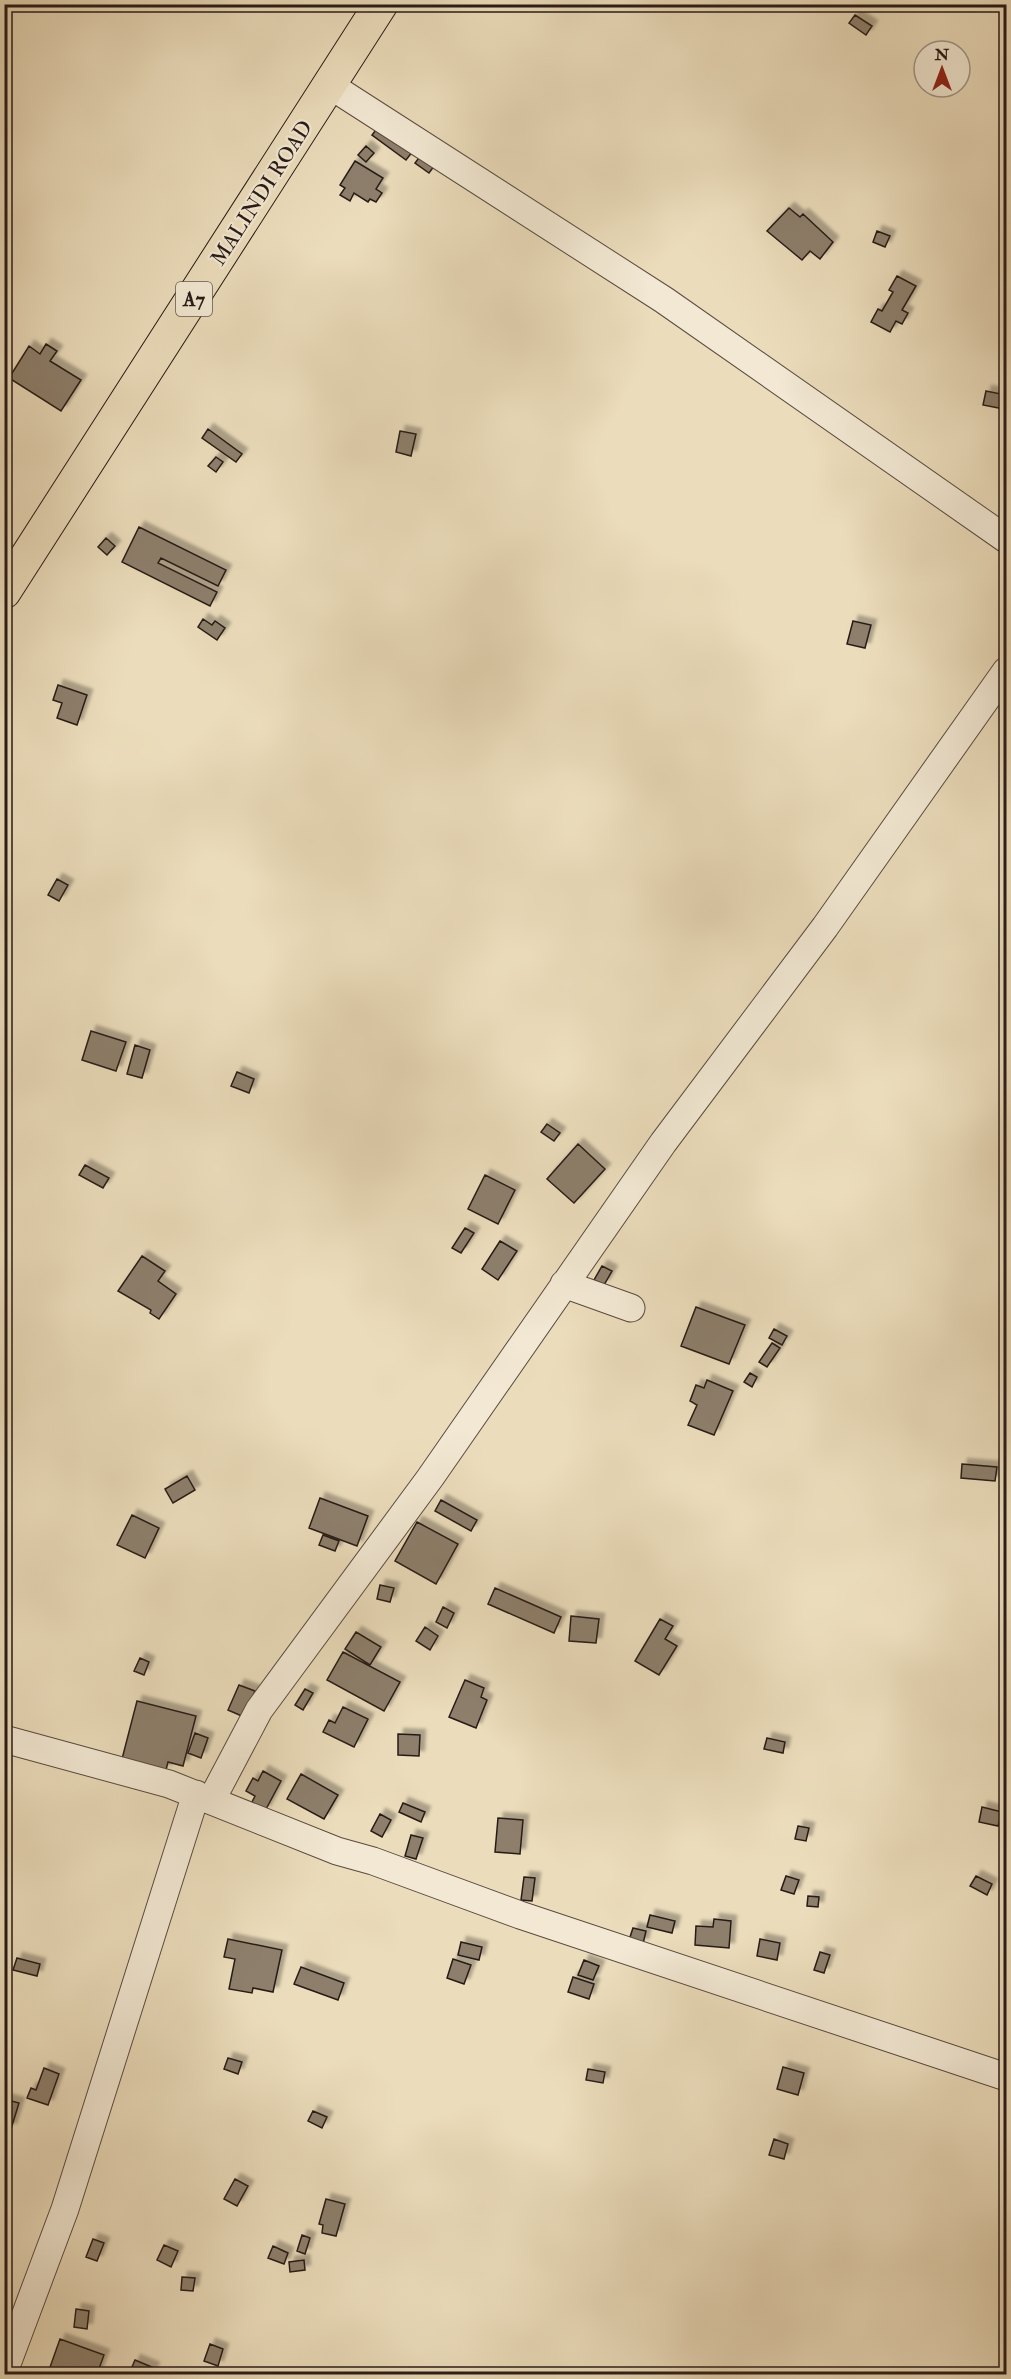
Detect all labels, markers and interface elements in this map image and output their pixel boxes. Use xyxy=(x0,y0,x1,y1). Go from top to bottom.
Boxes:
north arrow xyxy=(912,39,972,99)
text: N xyxy=(934,45,950,65)
street label: MALINDI ROAD xyxy=(205,115,319,271)
road number: A7 xyxy=(176,282,212,316)

